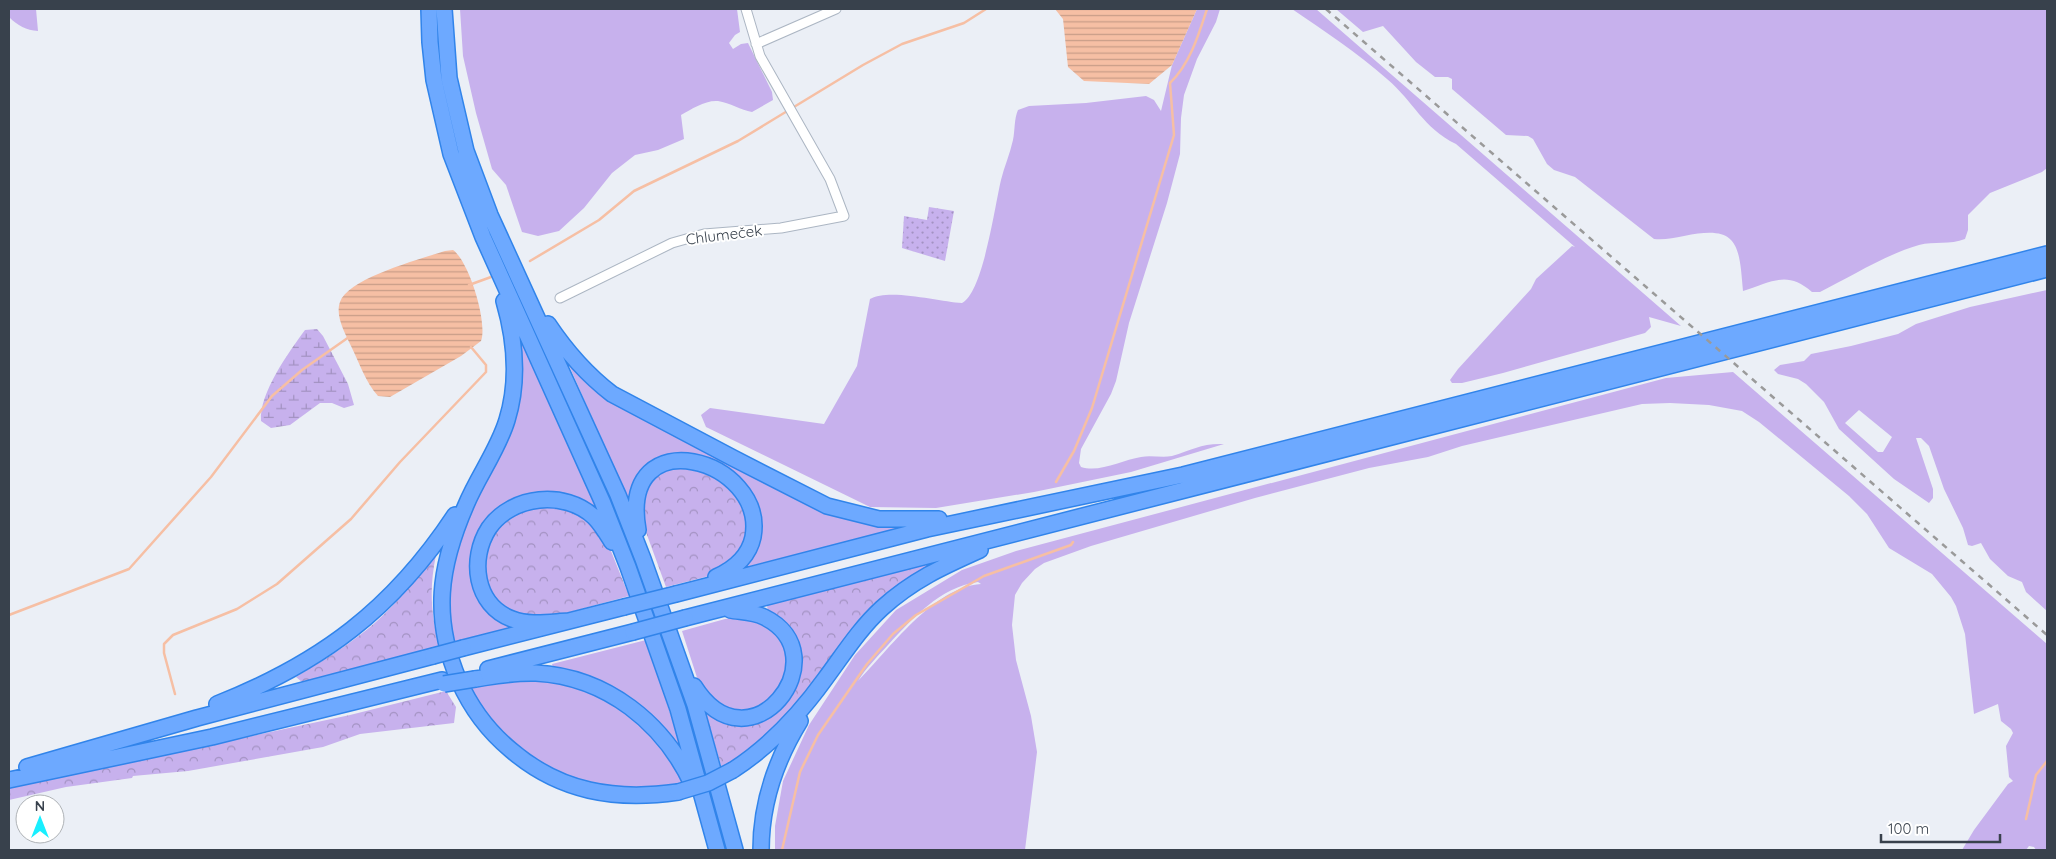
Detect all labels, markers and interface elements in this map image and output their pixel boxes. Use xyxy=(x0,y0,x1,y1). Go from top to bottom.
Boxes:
street label: Chlumeček xyxy=(685,220,763,249)
north arrow xyxy=(15,794,65,844)
text: N xyxy=(35,797,45,815)
scale bar xyxy=(1881,812,2000,844)
text: 100 m xyxy=(1888,819,1929,838)

